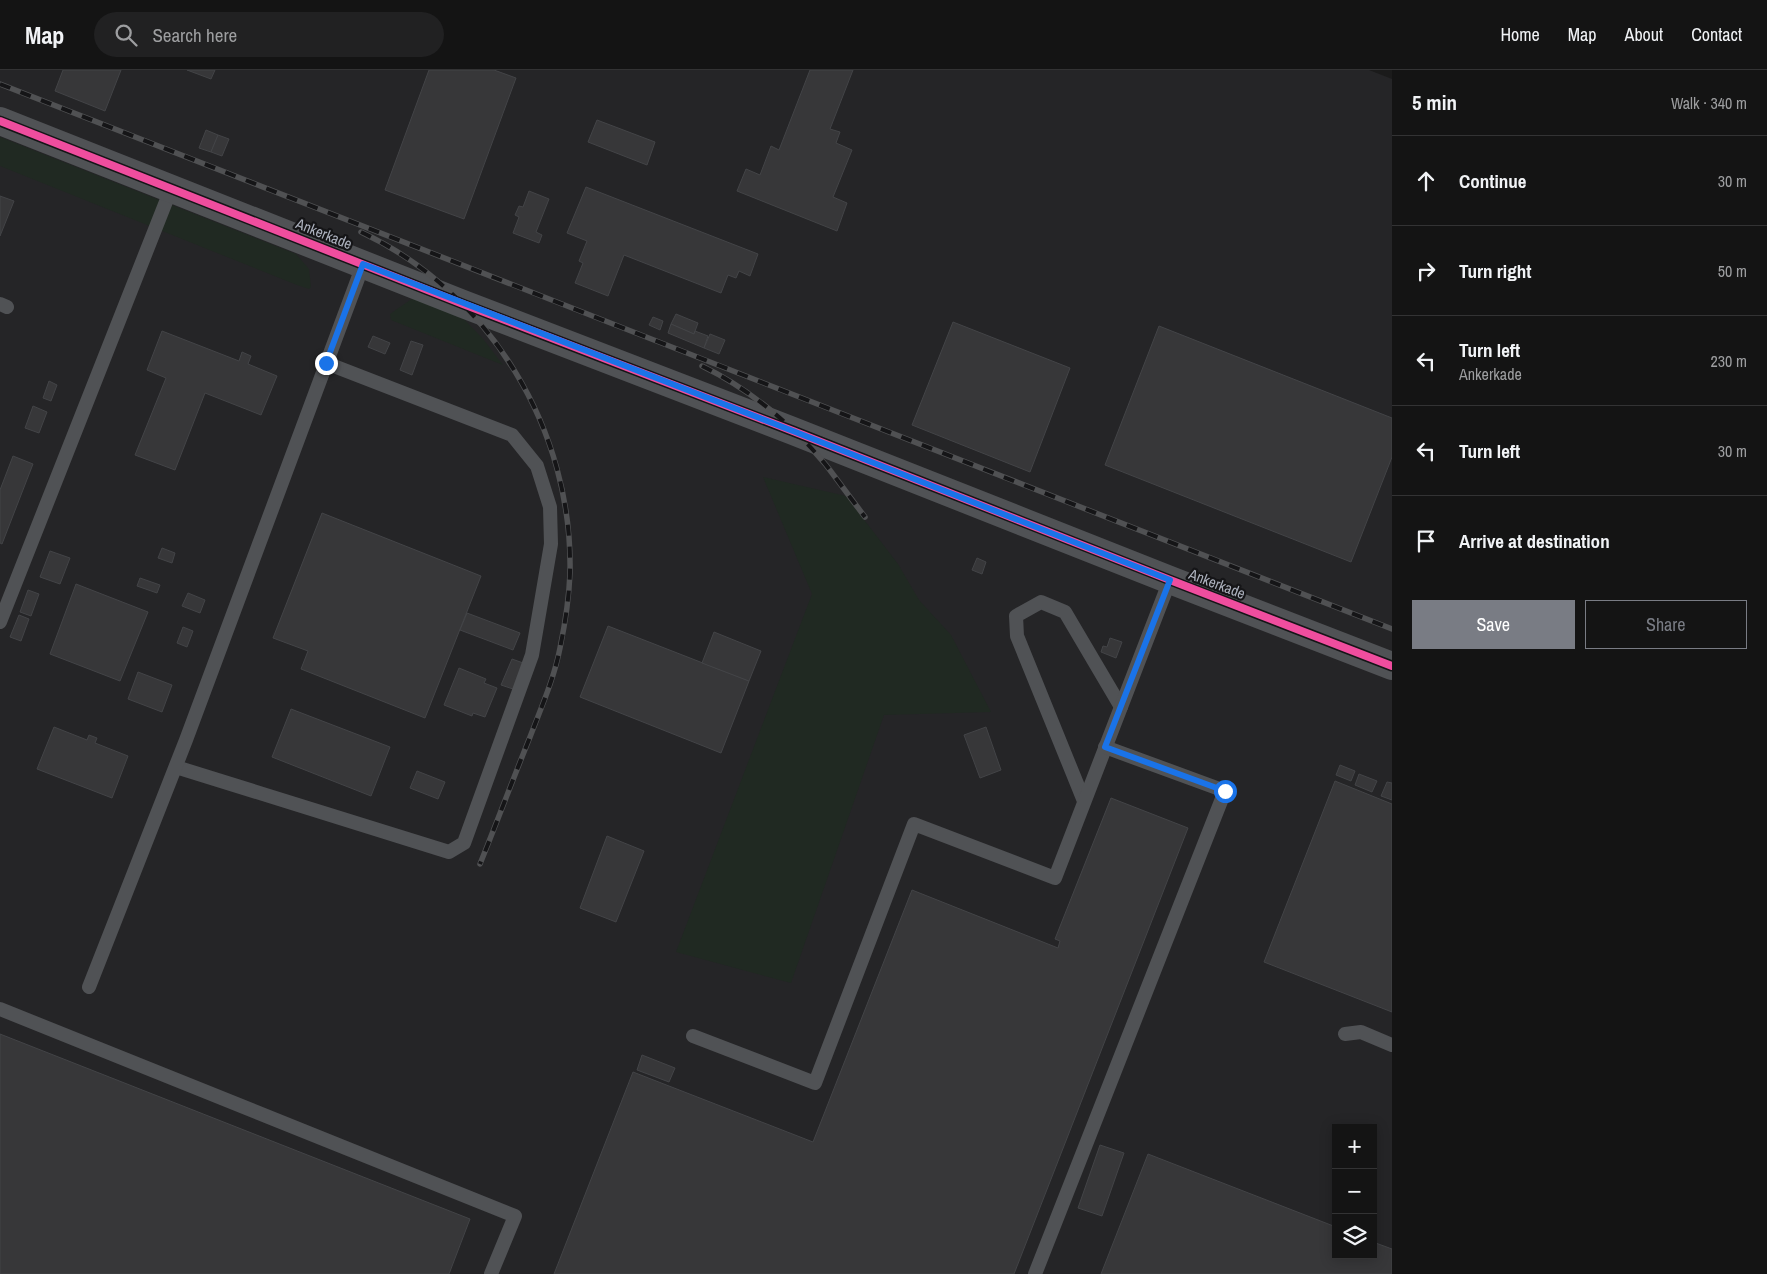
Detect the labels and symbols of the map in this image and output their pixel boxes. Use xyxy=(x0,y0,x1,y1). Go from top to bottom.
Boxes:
street label: Ankerkade xyxy=(292,212,356,254)
route end xyxy=(315,352,338,375)
street label: Ankerkade xyxy=(1185,563,1249,604)
route start xyxy=(1214,780,1237,803)

